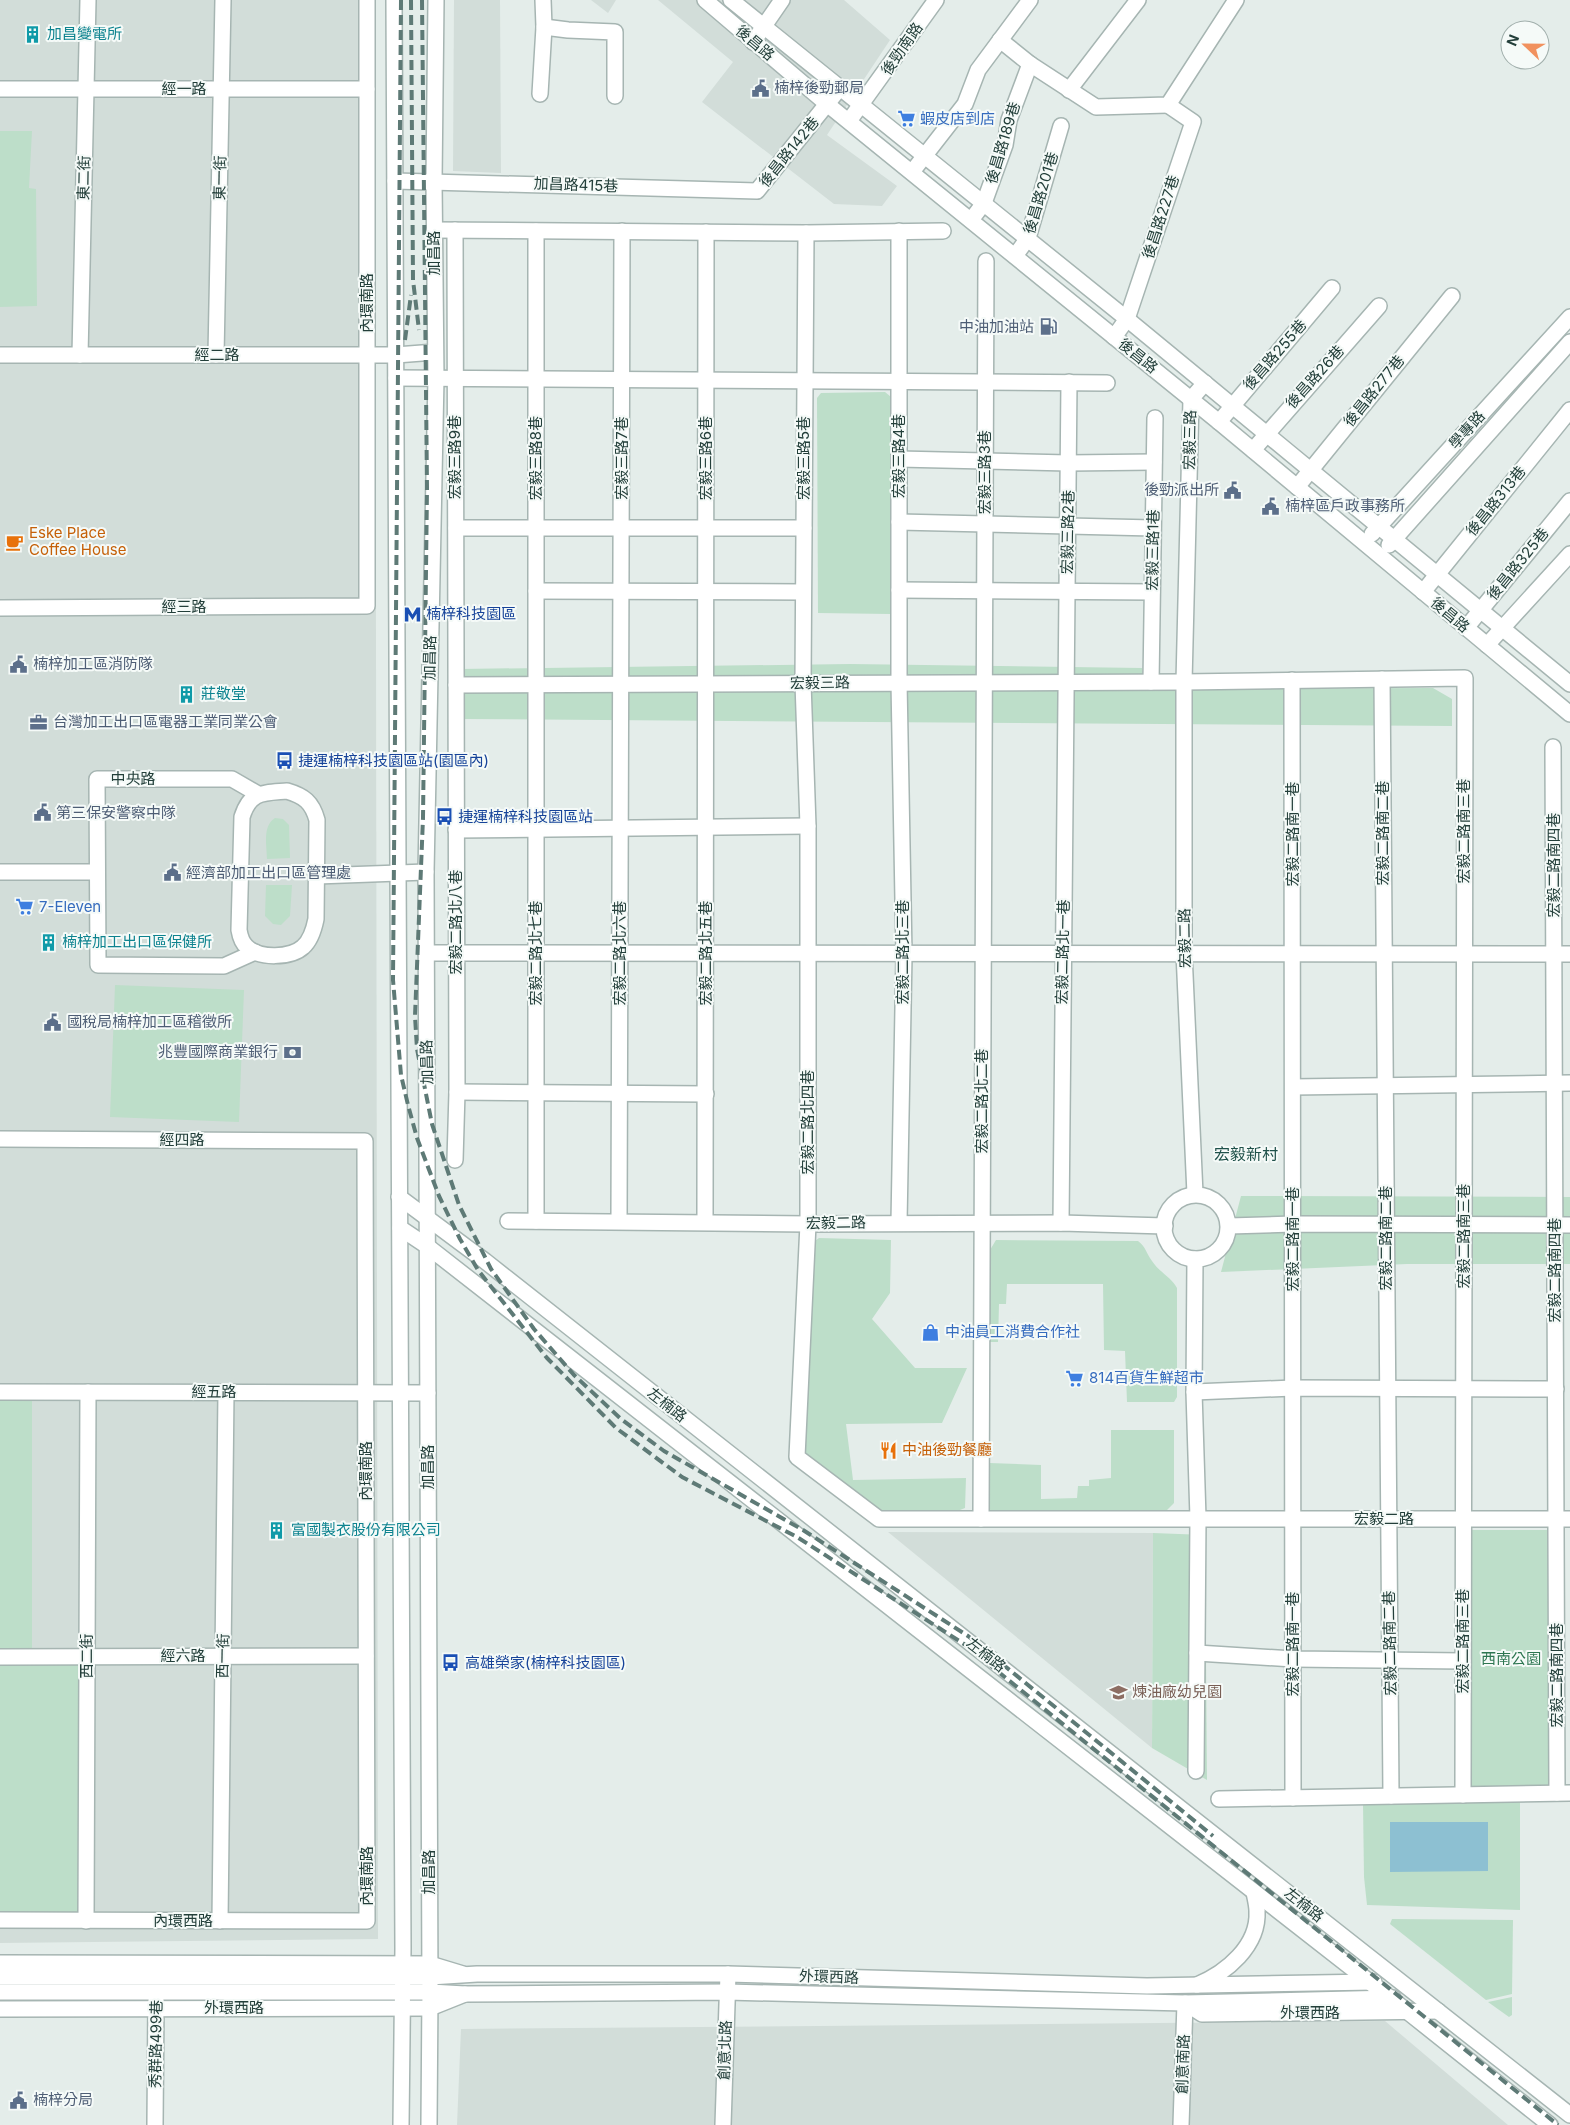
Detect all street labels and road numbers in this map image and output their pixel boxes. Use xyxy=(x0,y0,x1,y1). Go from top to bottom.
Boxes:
street label: 後勁南路 xyxy=(877,19,927,79)
street label: 後昌路 xyxy=(732,21,779,64)
street label: 經一路 xyxy=(161,79,207,98)
street label: 後昌路189巷 xyxy=(981,100,1024,186)
street label: 後昌路142巷 xyxy=(754,113,823,191)
street label: 後昌路201巷 xyxy=(1019,150,1062,236)
street label: 東二街 xyxy=(74,155,93,201)
street label: 東一街 xyxy=(210,155,229,201)
street label: 後昌路227巷 xyxy=(1138,173,1183,261)
street label: 加昌路415巷 xyxy=(533,174,619,195)
street label: 加昌路 xyxy=(424,230,443,276)
street label: 內環南路 xyxy=(357,273,376,333)
street label: 後昌路255巷 xyxy=(1239,315,1310,394)
street label: 後昌路 xyxy=(1115,334,1162,377)
street label: 後昌路26巷 xyxy=(1281,341,1348,412)
street label: 經二路 xyxy=(194,345,240,364)
street label: 後昌路277巷 xyxy=(1339,351,1408,430)
street label: 學專路 xyxy=(1445,407,1489,453)
street label: 宏毅三路 xyxy=(1179,410,1200,470)
street label: 宏毅三路4巷 xyxy=(889,414,908,498)
street label: 宏毅三路9巷 xyxy=(445,415,464,499)
street label: 宏毅三路8巷 xyxy=(526,416,545,500)
street label: 宏毅三路7巷 xyxy=(612,416,631,500)
street label: 宏毅三路6巷 xyxy=(696,416,715,500)
street label: 宏毅三路5巷 xyxy=(794,416,813,500)
street label: 宏毅三路3巷 xyxy=(975,430,994,514)
street label: 後昌路313巷 xyxy=(1462,462,1530,540)
street label: 宏毅三路2巷 xyxy=(1057,490,1078,574)
street label: 宏毅三路1巷 xyxy=(1142,509,1163,591)
street label: 後昌路325巷 xyxy=(1483,524,1553,604)
street label: 後昌路 xyxy=(1427,593,1474,636)
street label: 經三路 xyxy=(161,597,207,616)
street label: 加昌路 xyxy=(420,635,439,681)
street label: 宏毅三路 xyxy=(790,672,850,693)
street label: 中央路 xyxy=(110,769,156,788)
street label: 宏毅二路南三巷 xyxy=(1454,778,1473,884)
street label: 宏毅二路南二巷 xyxy=(1373,780,1392,886)
street label: 宏毅二路南一巷 xyxy=(1283,781,1302,887)
street label: 宏毅二路南四巷 xyxy=(1544,812,1563,918)
street label: 宏毅二路北八巷 xyxy=(446,869,465,975)
street label: 宏毅二路北三巷 xyxy=(893,899,912,1005)
street label: 宏毅二路北一巷 xyxy=(1052,899,1073,1005)
street label: 宏毅二路北七巷 xyxy=(526,900,545,1006)
street label: 宏毅二路北六巷 xyxy=(610,900,629,1006)
street label: 宏毅二路北五巷 xyxy=(696,900,715,1006)
street label: 宏毅二路 xyxy=(1174,908,1195,968)
street label: 加昌路 xyxy=(417,1039,436,1085)
street label: 宏毅二路北二巷 xyxy=(972,1048,991,1154)
street label: 宏毅二路北四巷 xyxy=(798,1069,817,1175)
street label: 經四路 xyxy=(159,1130,205,1149)
street label: 宏毅二路南三巷 xyxy=(1454,1183,1473,1289)
street label: 宏毅二路南二巷 xyxy=(1376,1185,1395,1291)
street label: 宏毅二路南一巷 xyxy=(1283,1186,1302,1292)
street label: 宏毅二路 xyxy=(806,1212,866,1233)
street label: 宏毅二路南四巷 xyxy=(1545,1217,1564,1323)
street label: 經五路 xyxy=(191,1382,237,1401)
street label: 左楠路 xyxy=(644,1383,691,1426)
street label: 內環南路 xyxy=(356,1441,375,1501)
street label: 加昌路 xyxy=(418,1444,437,1490)
street label: 宏毅二路 xyxy=(1354,1509,1414,1528)
street label: 宏毅二路南三巷 xyxy=(1453,1588,1472,1694)
street label: 宏毅二路南二巷 xyxy=(1379,1590,1400,1696)
street label: 宏毅二路南一巷 xyxy=(1283,1591,1302,1697)
street label: 宏毅二路南四巷 xyxy=(1547,1622,1566,1728)
street label: 西二街 xyxy=(77,1633,96,1679)
street label: 西一街 xyxy=(213,1633,232,1679)
street label: 左楠路 xyxy=(963,1633,1010,1676)
street label: 經六路 xyxy=(160,1646,206,1665)
street label: 內環南路 xyxy=(357,1846,376,1906)
street label: 加昌路 xyxy=(419,1849,438,1895)
street label: 左楠路 xyxy=(1281,1883,1328,1926)
street label: 內環西路 xyxy=(153,1911,213,1930)
street label: 外環西路 xyxy=(799,1966,859,1987)
street label: 外環西路 xyxy=(204,1998,264,2017)
street label: 秀群路499巷 xyxy=(145,2000,166,2088)
street label: 外環西路 xyxy=(1280,2003,1340,2022)
street label: 創意北路 xyxy=(714,2020,735,2080)
street label: 創意南路 xyxy=(1172,2034,1193,2094)

